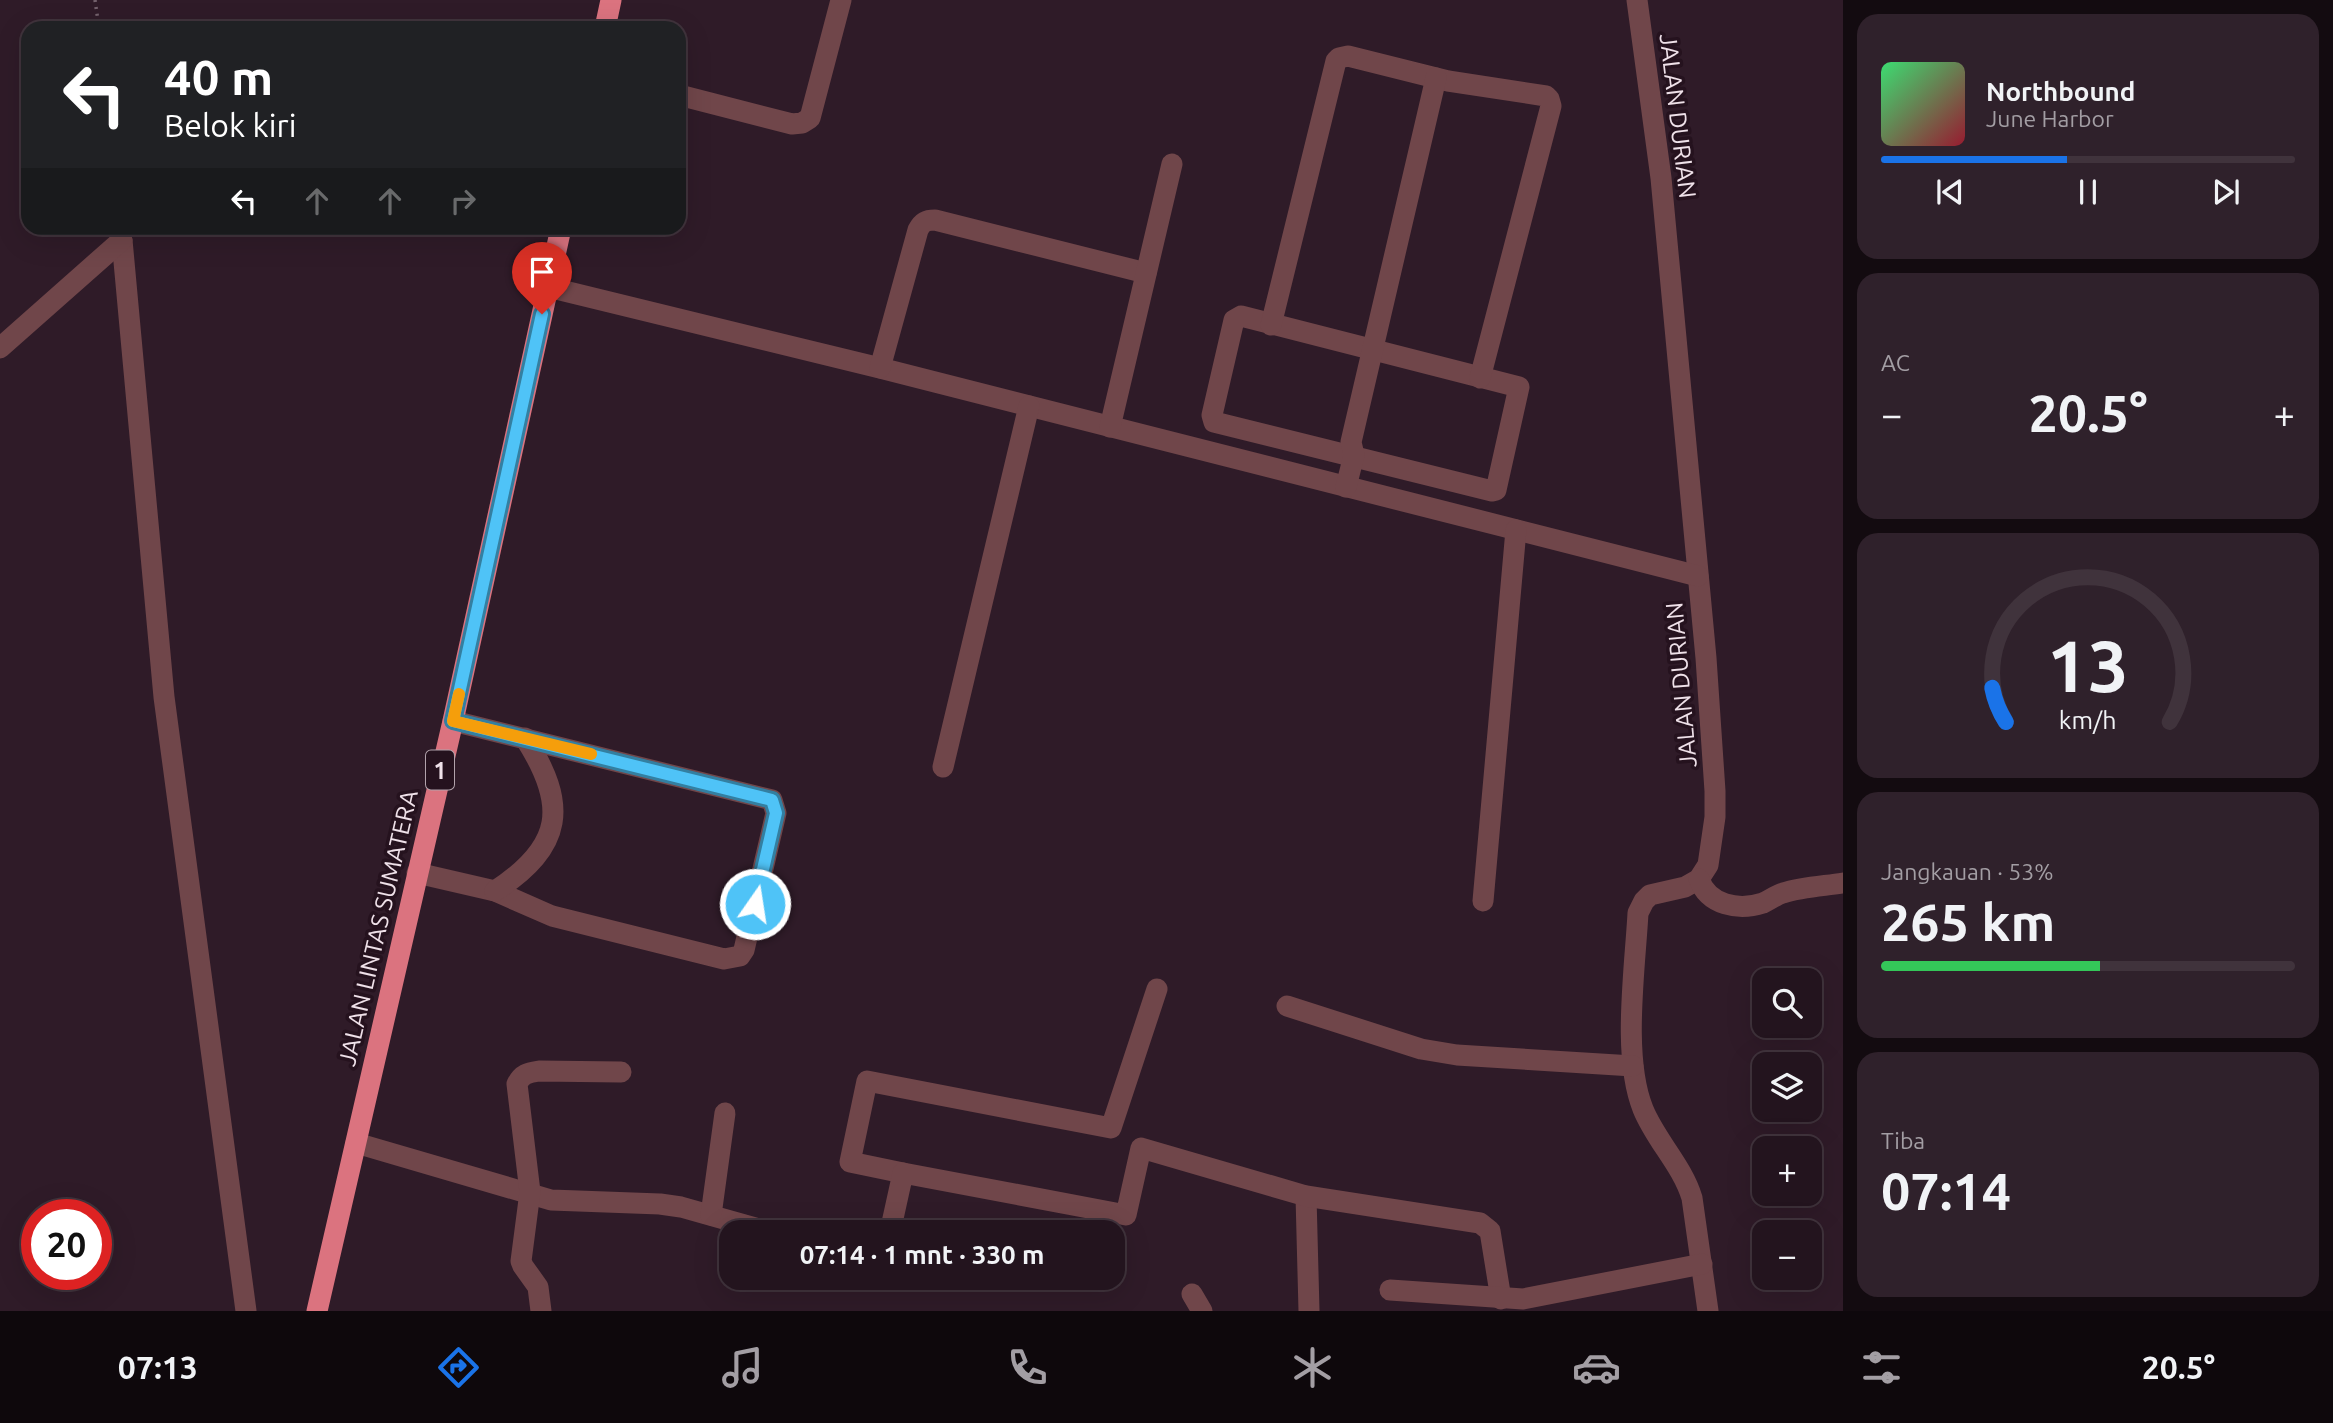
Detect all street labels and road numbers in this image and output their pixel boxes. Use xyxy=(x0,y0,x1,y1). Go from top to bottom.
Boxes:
street label: JALAN DURIAN xyxy=(1655,32,1701,200)
street label: JALAN DURIAN xyxy=(1660,601,1702,769)
road number: 1 xyxy=(426,750,454,790)
street label: JALAN LINTAS SUMATERA xyxy=(333,787,423,1069)

